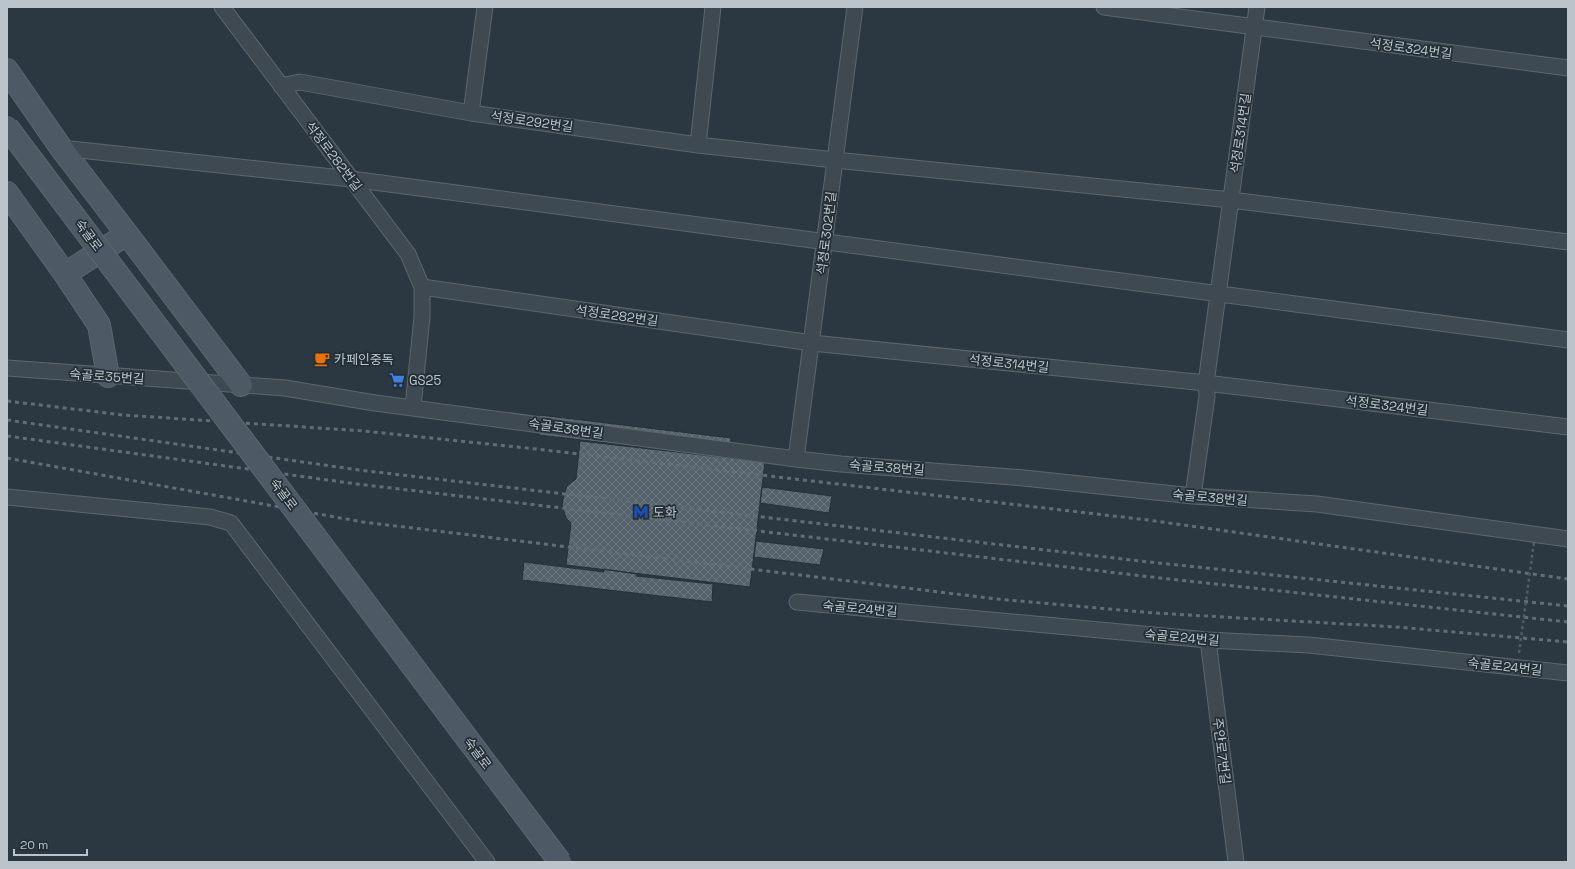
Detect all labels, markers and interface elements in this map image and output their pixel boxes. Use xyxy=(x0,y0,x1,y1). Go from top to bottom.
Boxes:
street label: 석정로324번길 xyxy=(1369,34,1453,63)
street label: 석정로314번길 xyxy=(1226,92,1255,174)
street label: 석정로292번길 xyxy=(489,107,574,136)
street label: 석정로282번길 xyxy=(302,118,366,195)
street label: 석정로302번길 xyxy=(813,190,840,276)
street label: 숙골로 xyxy=(71,216,106,255)
street label: 석정로282번길 xyxy=(574,301,659,330)
cafe icon: 카페인중독 xyxy=(313,350,331,368)
place label: 카페인중독 xyxy=(334,351,394,368)
street label: 석정로314번길 xyxy=(968,351,1050,376)
street label: 숙골로35번길 xyxy=(69,365,145,388)
supermarket icon: GS25 xyxy=(388,371,406,389)
place label: GS25 xyxy=(409,372,441,389)
street label: 석정로324번길 xyxy=(1345,392,1429,419)
street label: 숙골로38번길 xyxy=(527,415,605,442)
street label: 숙골로38번길 xyxy=(849,456,925,479)
street label: 숙골로 xyxy=(266,475,301,514)
street label: 숙골로38번길 xyxy=(1171,486,1248,509)
metro station icon: 도화 xyxy=(632,503,650,521)
place label: 도화 xyxy=(653,504,677,521)
street label: 숙골로24번길 xyxy=(822,597,898,620)
street label: 숙골로24번길 xyxy=(1144,626,1220,649)
street label: 숙골로24번길 xyxy=(1467,654,1543,679)
street label: 주안로7번길 xyxy=(1209,717,1234,785)
street label: 숙골로 xyxy=(460,734,495,773)
scale bar xyxy=(14,831,87,857)
text: 20 m xyxy=(20,837,48,853)

